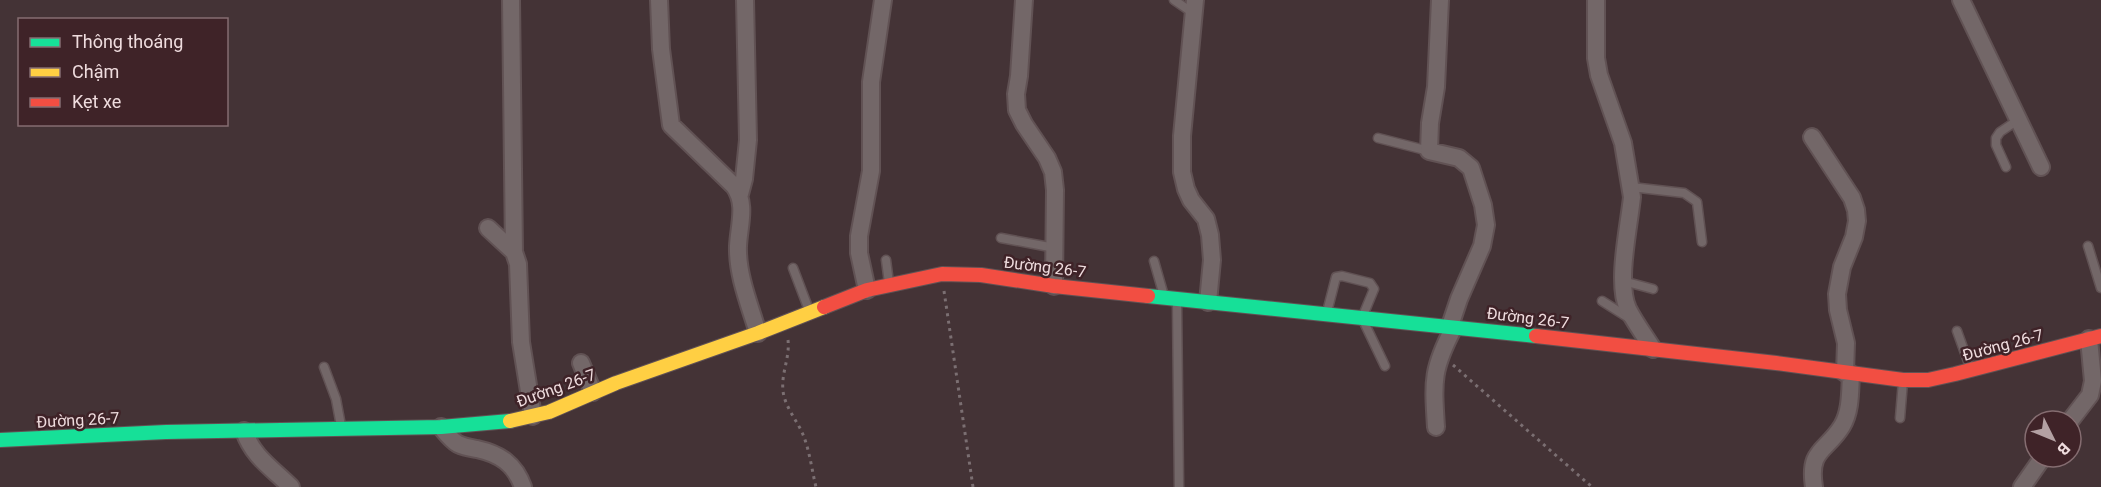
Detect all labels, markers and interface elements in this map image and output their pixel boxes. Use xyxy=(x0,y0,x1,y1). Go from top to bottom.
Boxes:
legend xyxy=(18,18,228,126)
text: Thông thoáng xyxy=(72,31,183,52)
text: Chậm xyxy=(72,61,119,82)
text: Kẹt xe xyxy=(72,91,121,112)
street label: Đường 26-7 xyxy=(1003,253,1087,281)
street label: Đường 26-7 xyxy=(1486,304,1570,332)
street label: Đường 26-7 xyxy=(1960,325,2046,365)
street label: Đường 26-7 xyxy=(514,365,598,411)
street label: Đường 26-7 xyxy=(36,408,120,432)
north arrow xyxy=(2023,409,2083,469)
text: B xyxy=(2053,439,2074,459)

